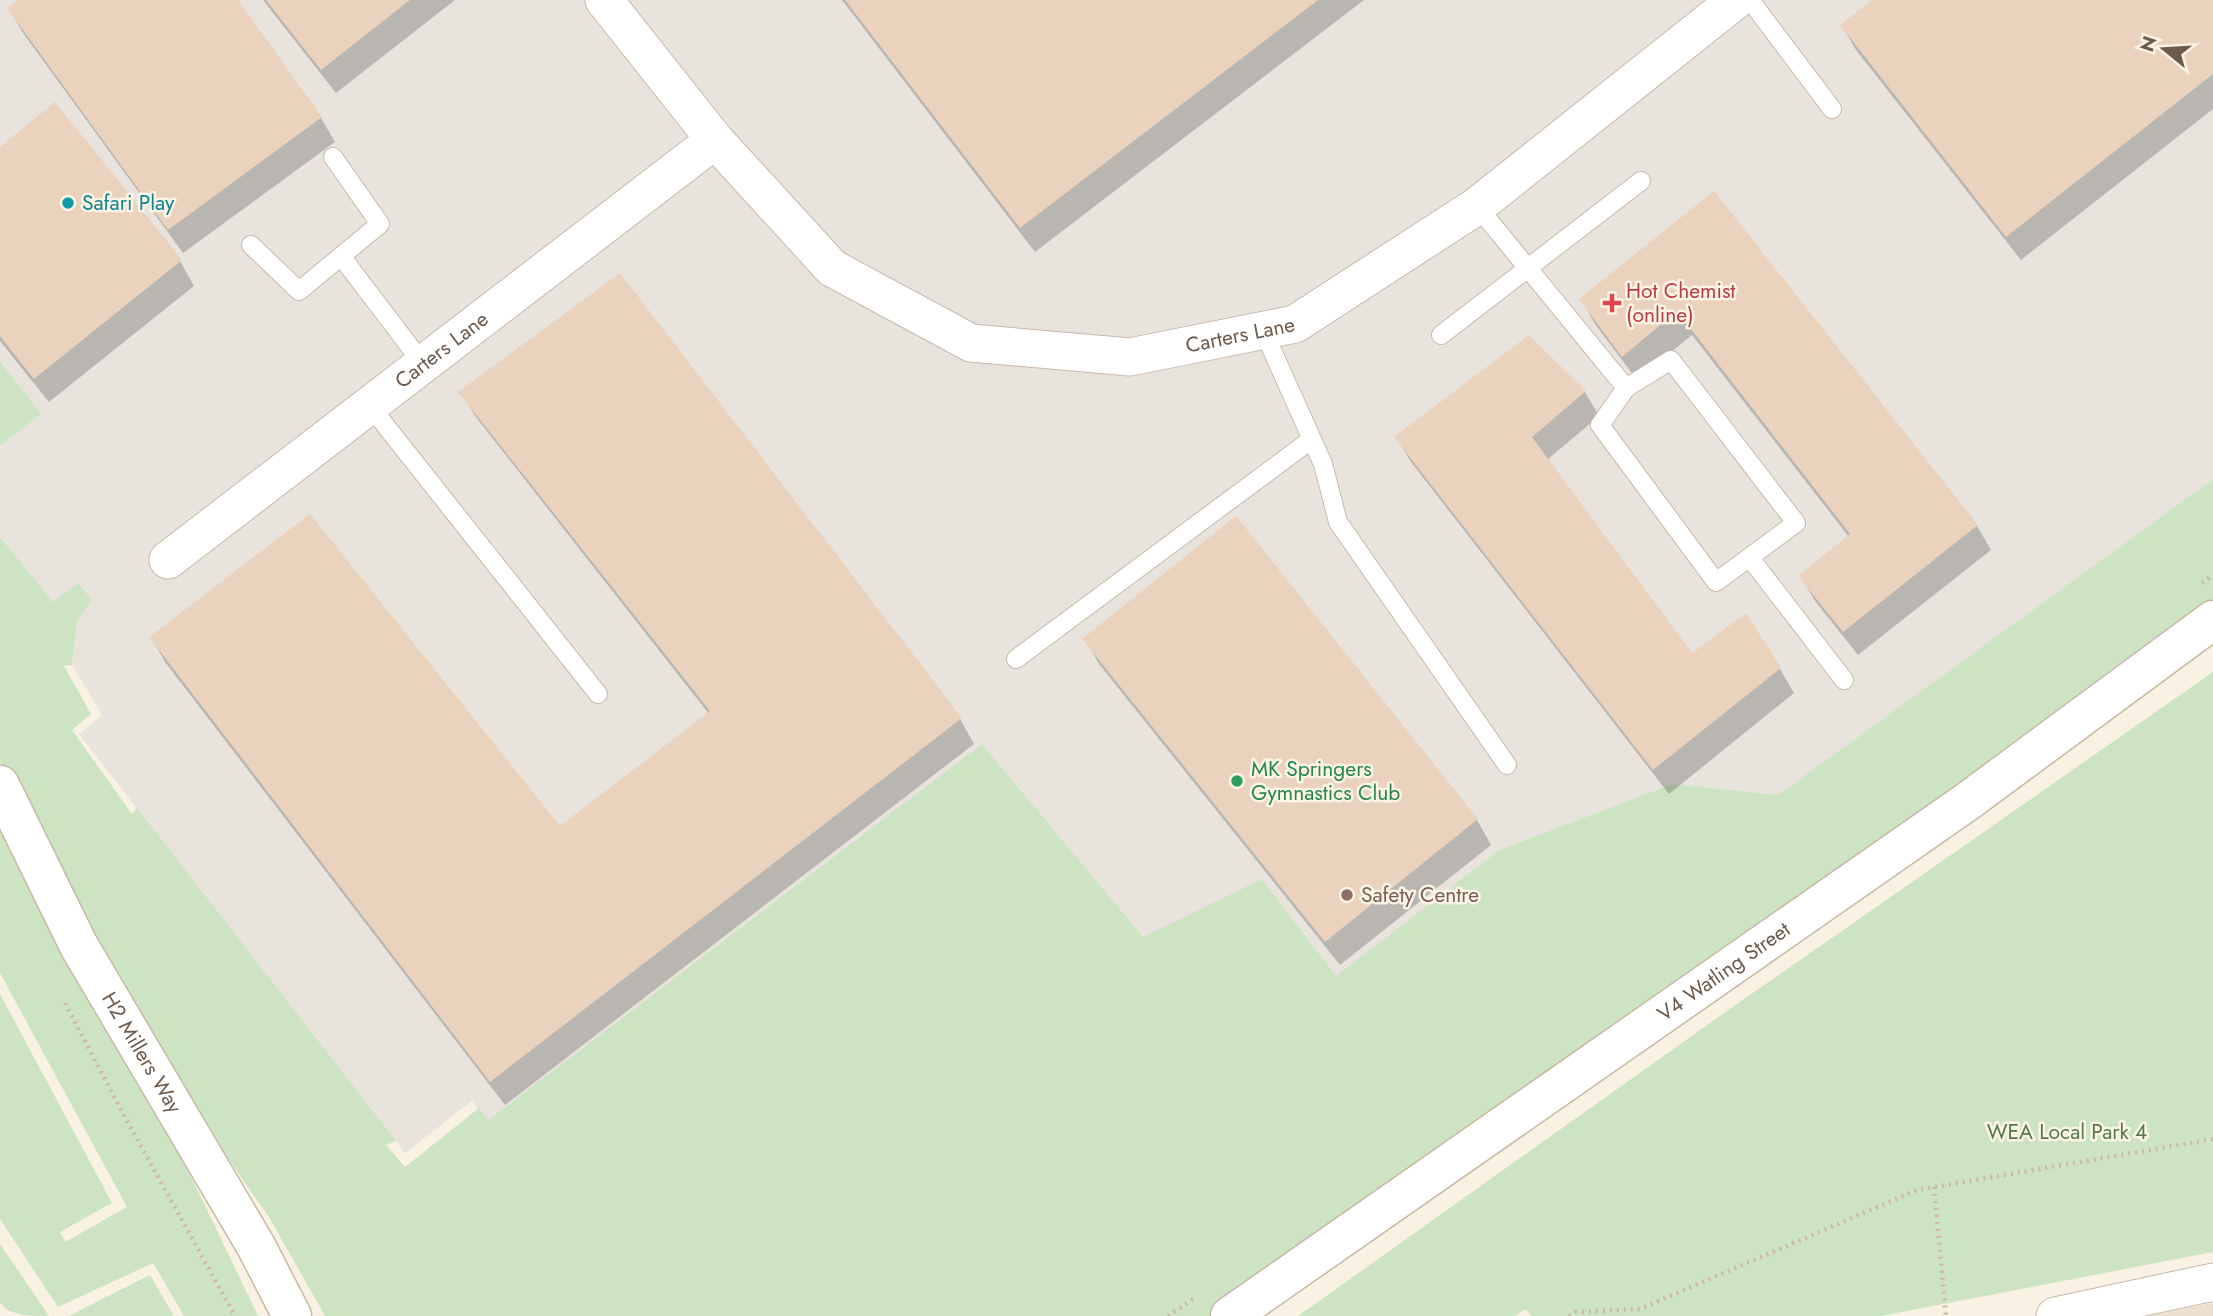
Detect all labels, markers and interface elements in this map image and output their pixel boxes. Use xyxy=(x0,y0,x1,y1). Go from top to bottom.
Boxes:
north arrow xyxy=(2129,14,2199,84)
text: N xyxy=(2133,33,2163,55)
place label: Safari Play xyxy=(82,188,175,218)
marker: Safari Play xyxy=(60,195,76,211)
place label: Hot Chemist (online) xyxy=(1626,276,1735,330)
marker: Hot Chemist (online) xyxy=(1604,295,1620,311)
street label: Carters Lane xyxy=(388,304,495,396)
street label: Carters Lane xyxy=(1183,309,1298,361)
place label: MK Springers Gymnastics Club xyxy=(1251,754,1400,808)
marker: MK Springers Gymnastics Club xyxy=(1229,773,1245,789)
place label: Safety Centre xyxy=(1361,880,1479,910)
marker: Safety Centre xyxy=(1339,887,1355,903)
street label: V4 Watling Street xyxy=(1651,915,1796,1028)
street label: H2 Millers Way xyxy=(94,986,190,1119)
park label: WEA Local Park 4 xyxy=(1987,1117,2147,1147)

